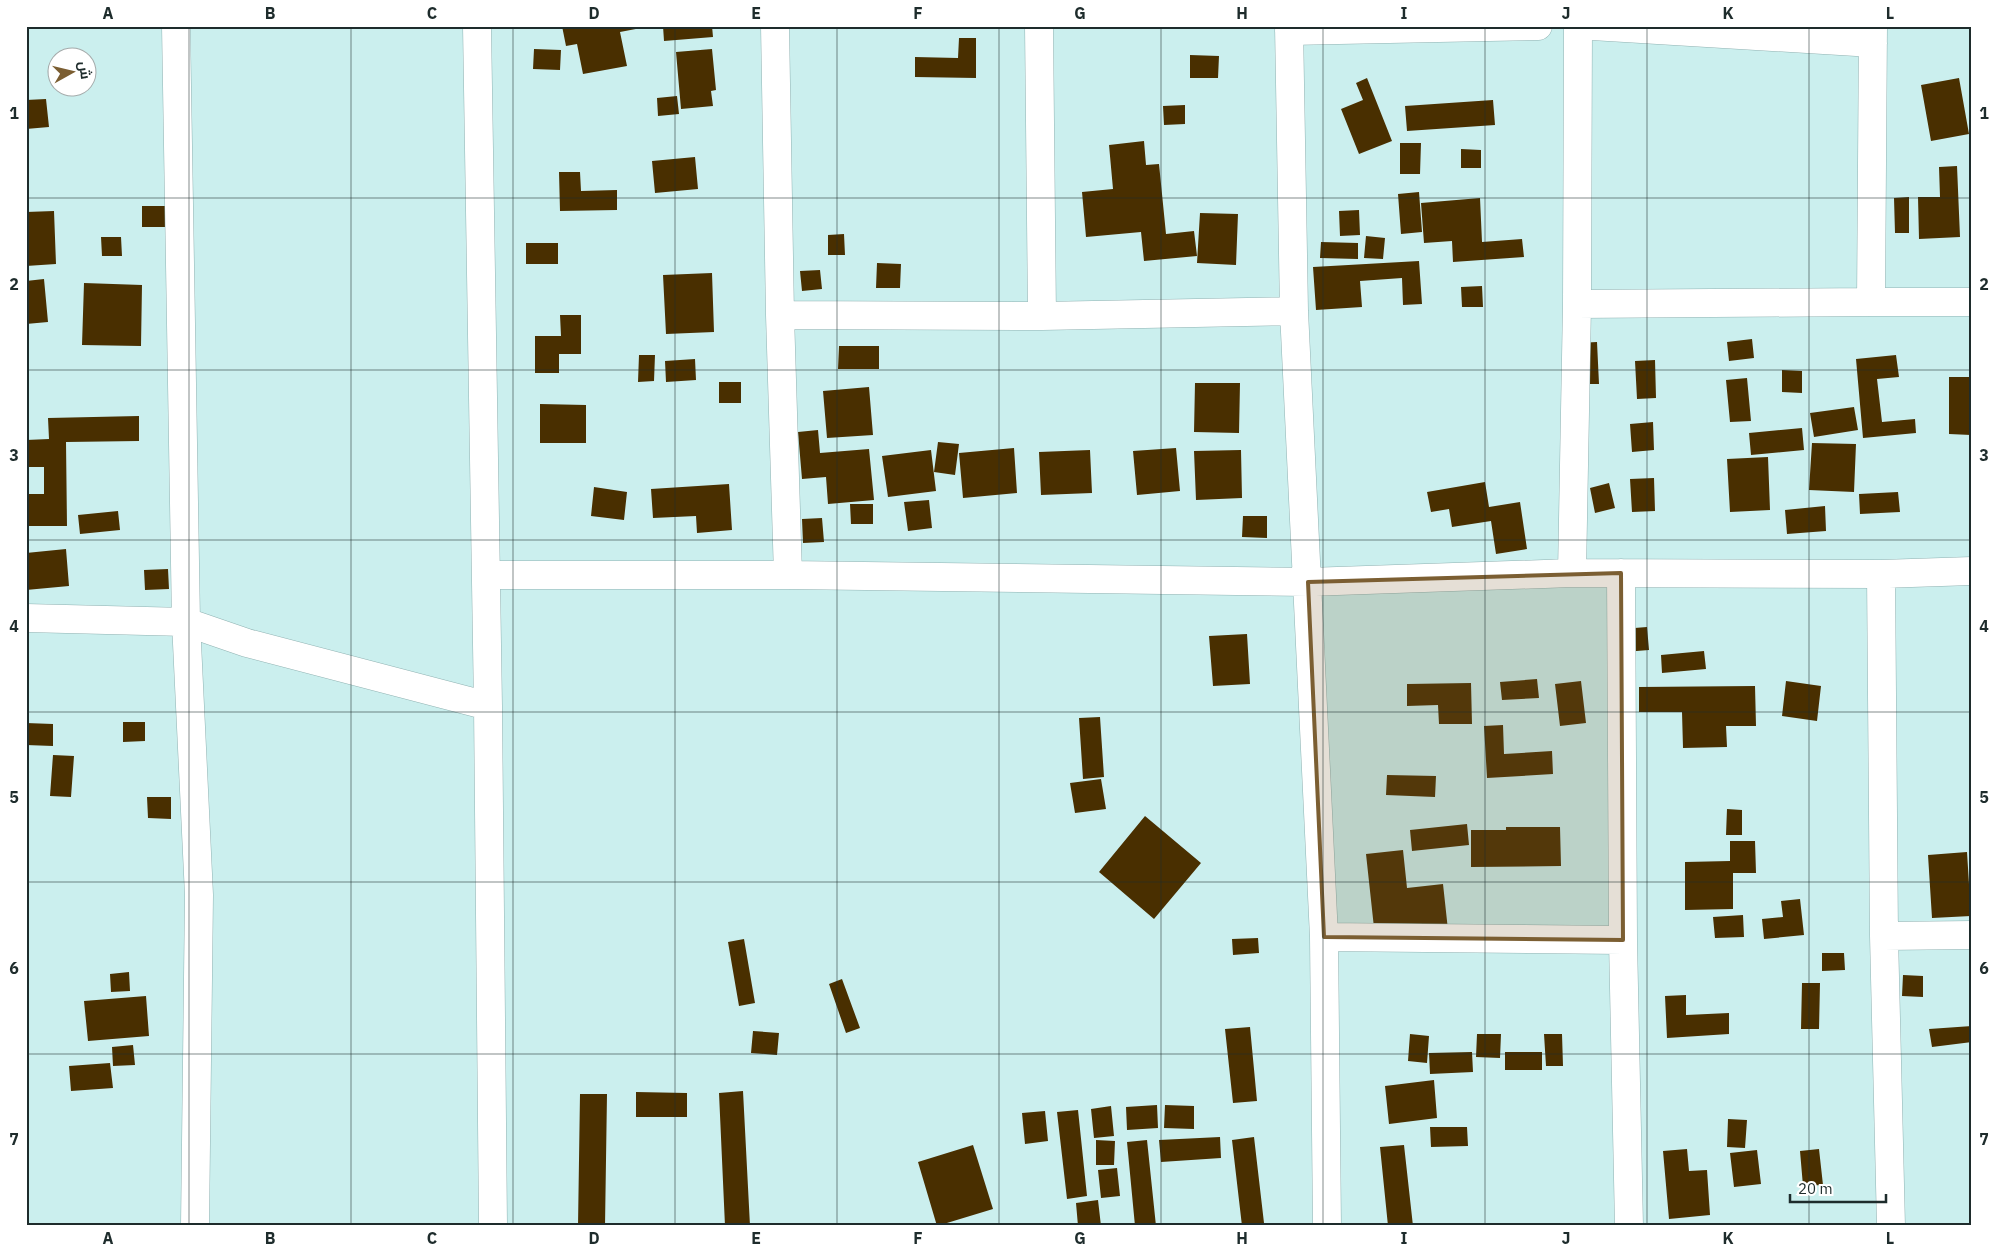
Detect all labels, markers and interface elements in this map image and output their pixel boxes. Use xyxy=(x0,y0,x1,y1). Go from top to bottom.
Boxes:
text: A xyxy=(103,3,114,23)
text: B xyxy=(265,3,276,23)
text: C xyxy=(427,3,437,23)
text: D xyxy=(588,3,600,23)
text: E xyxy=(751,3,761,23)
text: F xyxy=(913,3,923,23)
text: G xyxy=(1074,3,1086,23)
text: H xyxy=(1236,3,1248,23)
text: I xyxy=(1401,3,1408,23)
text: J xyxy=(1562,3,1570,23)
text: K xyxy=(1722,3,1734,23)
text: L xyxy=(1886,3,1894,23)
north arrow xyxy=(48,48,98,98)
text: ش xyxy=(75,60,95,80)
text: 1 xyxy=(9,103,19,123)
text: 1 xyxy=(1979,103,1989,123)
text: 2 xyxy=(9,274,19,294)
text: 2 xyxy=(1979,274,1989,294)
text: 3 xyxy=(9,445,19,465)
text: 3 xyxy=(1979,445,1989,465)
text: 4 xyxy=(9,616,19,636)
text: 4 xyxy=(1979,616,1989,636)
text: 5 xyxy=(9,787,19,807)
text: 5 xyxy=(1979,787,1989,807)
text: 6 xyxy=(9,958,19,978)
text: 6 xyxy=(1979,958,1989,978)
text: 7 xyxy=(9,1129,19,1149)
text: 7 xyxy=(1979,1129,1989,1149)
scale bar xyxy=(1790,1172,1887,1204)
text: 20 m xyxy=(1798,1179,1833,1198)
text: A xyxy=(103,1228,114,1248)
text: B xyxy=(265,1228,276,1248)
text: C xyxy=(427,1228,437,1248)
text: D xyxy=(588,1228,600,1248)
text: E xyxy=(751,1228,761,1248)
text: F xyxy=(913,1228,923,1248)
text: G xyxy=(1074,1228,1086,1248)
text: H xyxy=(1236,1228,1248,1248)
text: I xyxy=(1401,1228,1408,1248)
text: J xyxy=(1562,1228,1570,1248)
text: K xyxy=(1722,1228,1734,1248)
text: L xyxy=(1886,1228,1894,1248)

